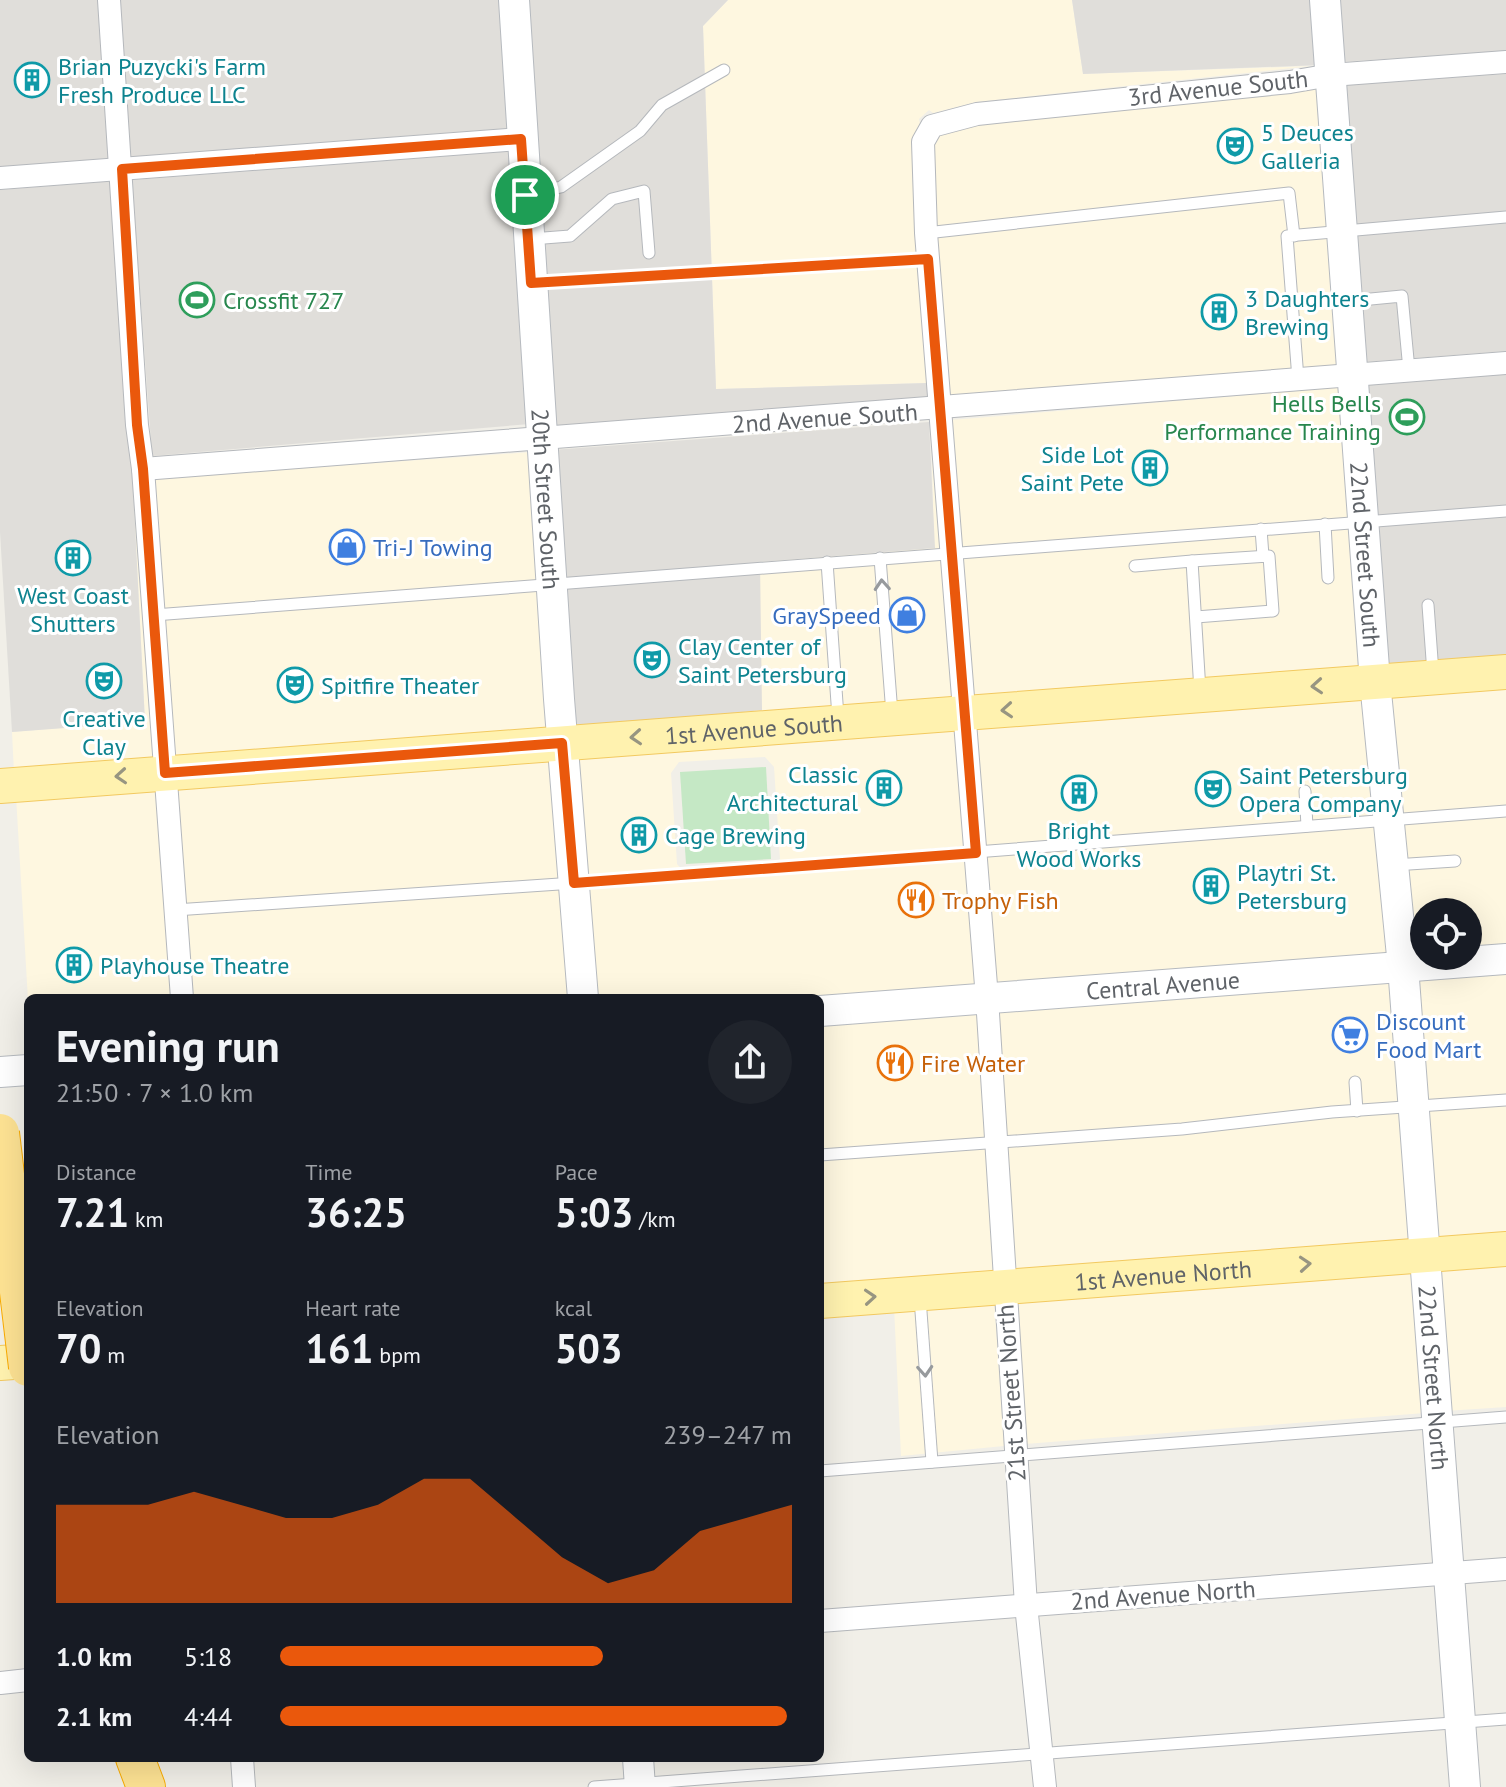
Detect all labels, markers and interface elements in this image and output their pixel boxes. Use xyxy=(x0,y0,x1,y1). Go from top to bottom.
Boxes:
place label: Brian Puzycki's Farm Fresh Produce LLC xyxy=(58,51,266,110)
building icon: Brian Puzycki's Farm Fresh Produce LLC xyxy=(13,61,51,99)
street label: 3rd Avenue South xyxy=(1126,63,1310,113)
place label: 5 Deuces Galleria xyxy=(1261,117,1354,176)
theatre icon: 5 Deuces Galleria xyxy=(1216,127,1254,165)
pin xyxy=(491,161,559,229)
icon: arrive xyxy=(503,173,547,217)
sports icon: Crossfit 727 xyxy=(178,281,216,319)
place label: 3 Daughters Brewing xyxy=(1245,283,1369,342)
place label: Crossfit 727 xyxy=(223,285,344,316)
building icon: 3 Daughters Brewing xyxy=(1200,293,1238,331)
place label: Hells Bells Performance Training xyxy=(1164,388,1381,447)
street label: 2nd Avenue South xyxy=(731,396,919,440)
sports icon: Hells Bells Performance Training xyxy=(1388,398,1426,436)
street label: 20th Street South xyxy=(525,407,567,591)
place label: Side Lot Saint Pete xyxy=(1020,439,1124,498)
building icon: Side Lot Saint Pete xyxy=(1131,449,1169,487)
street label: 22nd Street South xyxy=(1343,460,1388,649)
shop icon: Tri-J Towing xyxy=(328,528,366,566)
place label: Tri-J Towing xyxy=(373,532,493,563)
building icon: West Coast Shutters xyxy=(54,539,92,577)
one-way arrow xyxy=(874,578,891,591)
place label: West Coast Shutters xyxy=(17,580,129,639)
shop icon: GraySpeed xyxy=(888,596,926,634)
place label: GraySpeed xyxy=(772,600,881,631)
place label: Clay Center of Saint Petersburg xyxy=(678,631,847,690)
theatre icon: Clay Center of Saint Petersburg xyxy=(633,641,671,679)
theatre icon: Creative Clay xyxy=(85,662,123,700)
theatre icon: Spitfire Theater xyxy=(276,666,314,704)
place label: Spitfire Theater xyxy=(321,670,479,701)
one-way arrow xyxy=(1310,677,1323,694)
one-way arrow xyxy=(1000,701,1013,718)
place label: Creative Clay xyxy=(62,703,146,762)
street label: 1st Avenue South xyxy=(664,707,844,751)
one-way arrow xyxy=(629,729,642,746)
place label: Classic Architectural xyxy=(727,759,858,818)
place label: Saint Petersburg Opera Company xyxy=(1239,760,1408,819)
one-way arrow xyxy=(114,767,127,784)
building icon: Classic Architectural xyxy=(865,769,903,807)
theatre icon: Saint Petersburg Opera Company xyxy=(1194,770,1232,808)
building icon: Bright Wood Works xyxy=(1060,774,1098,812)
place label: Bright Wood Works xyxy=(1017,815,1141,874)
building icon: Cage Brewing xyxy=(620,816,658,854)
place label: Cage Brewing xyxy=(665,820,806,851)
place label: Playtri St. Petersburg xyxy=(1237,857,1347,916)
building icon: Playtri St. Petersburg xyxy=(1192,867,1230,905)
restaurant icon: Trophy Fish xyxy=(897,881,935,919)
place label: Trophy Fish xyxy=(942,885,1059,916)
map controls xyxy=(1410,898,1482,970)
button: locate xyxy=(1410,898,1482,970)
building icon: Playhouse Theatre xyxy=(55,946,93,984)
place label: Playhouse Theatre xyxy=(100,950,289,981)
street label: Central Avenue xyxy=(1085,964,1241,1006)
place label: Discount Food Mart xyxy=(1376,1006,1481,1065)
supermarket icon: Discount Food Mart xyxy=(1331,1016,1369,1054)
text: Evening run xyxy=(56,1017,280,1074)
button: share xyxy=(708,1020,792,1104)
restaurant icon: Fire Water xyxy=(876,1044,914,1082)
place label: Fire Water xyxy=(921,1048,1025,1079)
text: 21:50 · 7 × 1.0 km xyxy=(56,1076,253,1109)
text: Distance xyxy=(56,1158,137,1186)
text: Time xyxy=(305,1158,352,1186)
text: Pace xyxy=(555,1158,598,1186)
text: 7.21 xyxy=(56,1186,129,1238)
text: 36:25 xyxy=(305,1186,407,1238)
text: 5:03 xyxy=(555,1186,633,1238)
text: km xyxy=(129,1205,163,1233)
text: /km xyxy=(633,1205,676,1233)
street label: 1st Avenue North xyxy=(1073,1253,1253,1297)
one-way arrow xyxy=(1299,1256,1312,1273)
street label: 22nd Street North xyxy=(1412,1284,1457,1471)
one-way arrow xyxy=(864,1289,877,1306)
text: Elevation xyxy=(56,1294,144,1322)
text: Heart rate xyxy=(305,1294,400,1322)
text: kcal xyxy=(555,1294,592,1322)
street label: 21st Street North xyxy=(989,1303,1033,1483)
text: 70 xyxy=(56,1322,101,1374)
text: 161 xyxy=(305,1322,373,1374)
text: 503 xyxy=(555,1322,623,1374)
text: m xyxy=(101,1341,125,1369)
text: bpm xyxy=(373,1341,421,1369)
one-way arrow xyxy=(916,1365,933,1378)
text: Elevation xyxy=(56,1418,160,1451)
text: 239–247 m xyxy=(663,1418,792,1451)
street label: 2nd Avenue North xyxy=(1070,1573,1256,1617)
text: 1.0 km xyxy=(56,1640,132,1673)
text: 5:18 xyxy=(184,1640,232,1673)
text: 2.1 km xyxy=(56,1700,132,1733)
text: 4:44 xyxy=(184,1700,232,1733)

